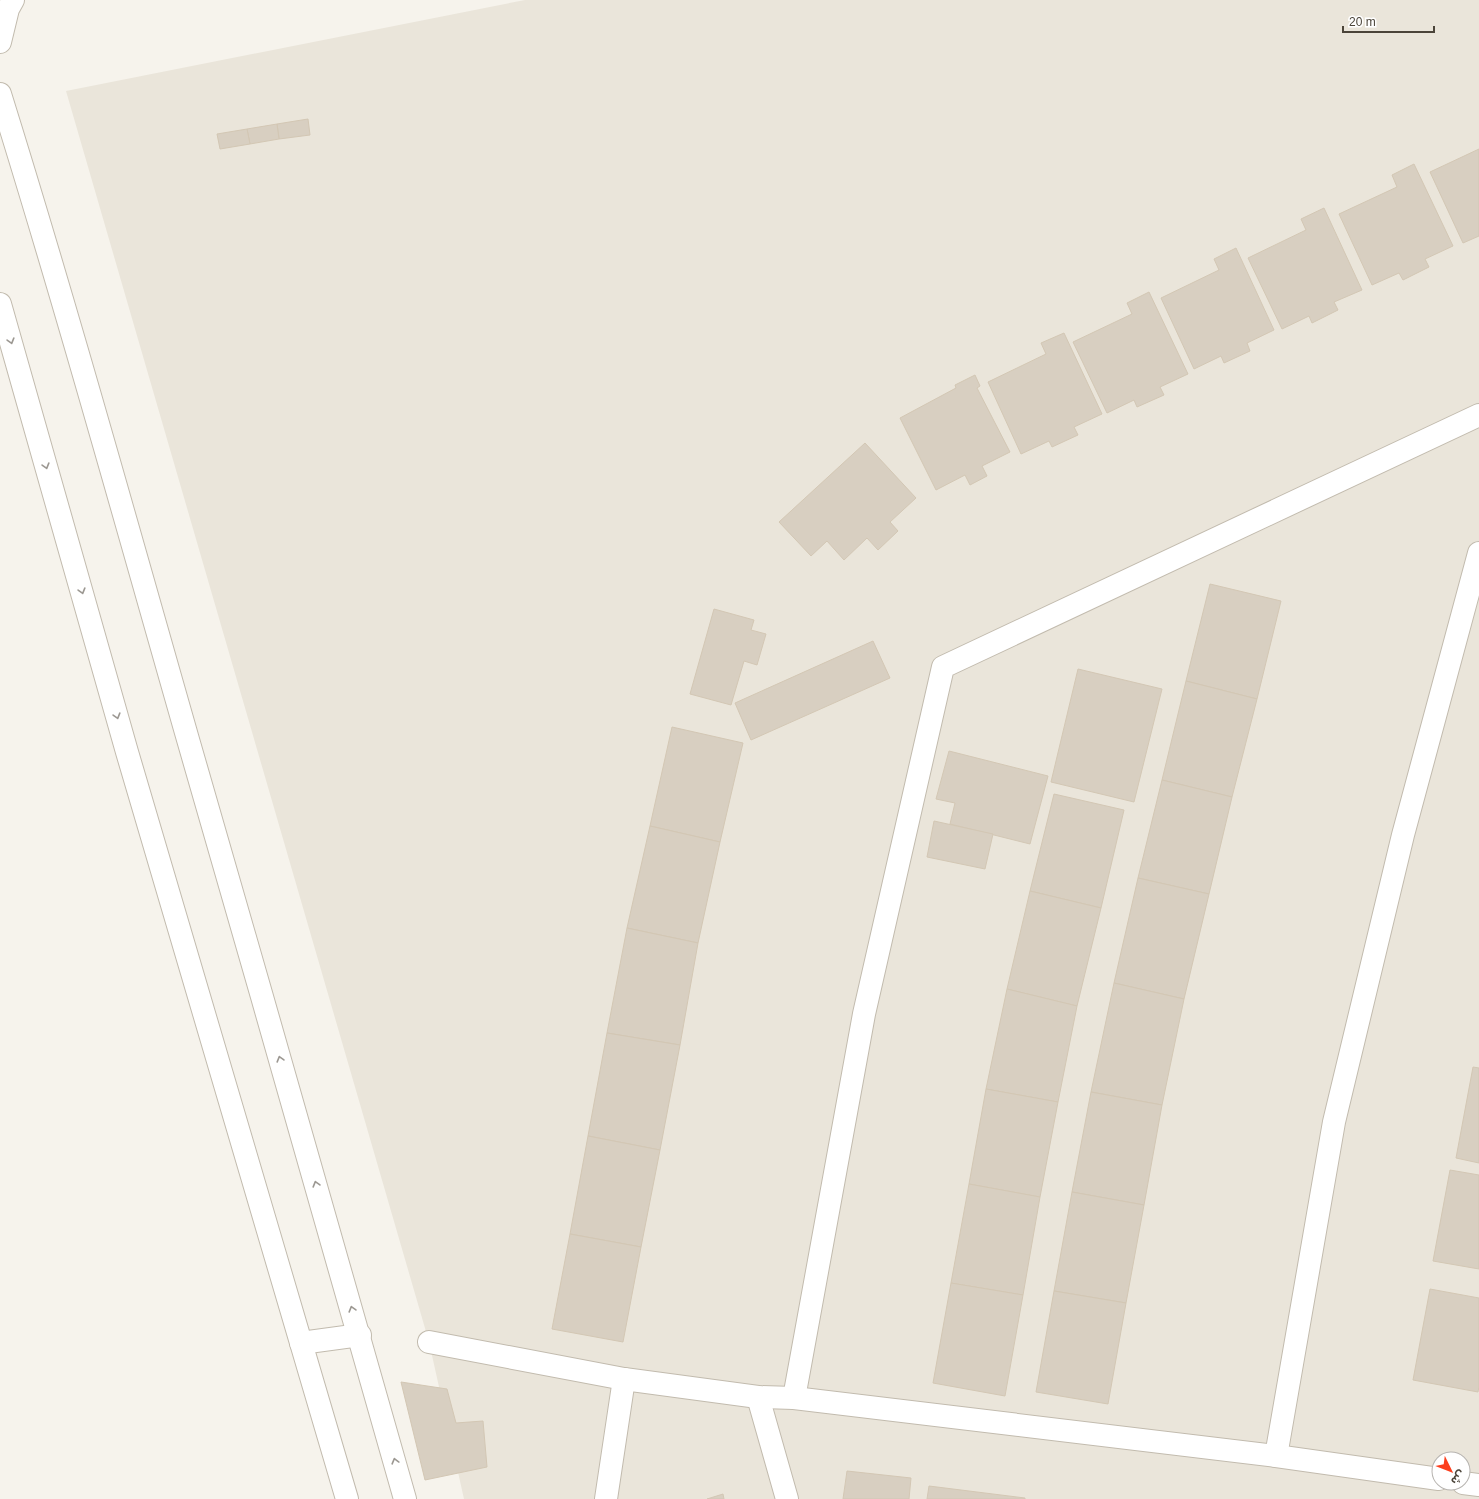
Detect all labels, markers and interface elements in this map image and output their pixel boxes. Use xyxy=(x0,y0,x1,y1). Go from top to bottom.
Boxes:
scale bar xyxy=(1343,8,1434,34)
text: 20 m xyxy=(1349,15,1376,29)
one-way arrow xyxy=(6,337,15,344)
one-way arrow xyxy=(41,462,50,469)
one-way arrow xyxy=(77,588,85,594)
one-way arrow xyxy=(112,713,121,720)
one-way arrow xyxy=(276,1056,285,1063)
one-way arrow xyxy=(312,1181,321,1188)
one-way arrow xyxy=(348,1306,357,1313)
north arrow xyxy=(1431,1451,1471,1491)
one-way arrow xyxy=(391,1458,399,1465)
text: ش xyxy=(1448,1468,1468,1487)

